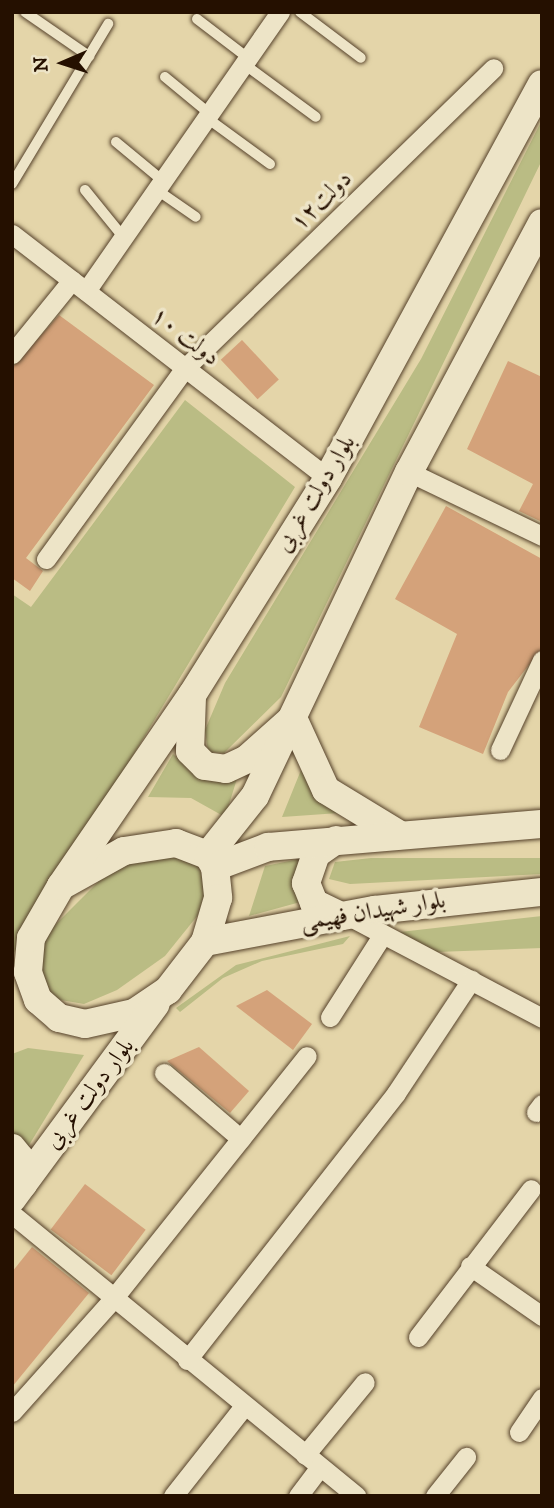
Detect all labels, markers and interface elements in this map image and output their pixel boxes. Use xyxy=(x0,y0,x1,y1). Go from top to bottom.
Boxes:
north arrow xyxy=(28,28,98,98)
text: N xyxy=(30,56,53,73)
street label: ۱۲دولت xyxy=(285,165,359,237)
street label: ۱۰ دولت xyxy=(145,301,225,373)
street label: بلوار دولت غربی xyxy=(270,430,362,558)
street label: بلوار شهیدان فهیمی xyxy=(299,886,447,938)
street label: بلوار دولت غربی xyxy=(39,1033,141,1155)

